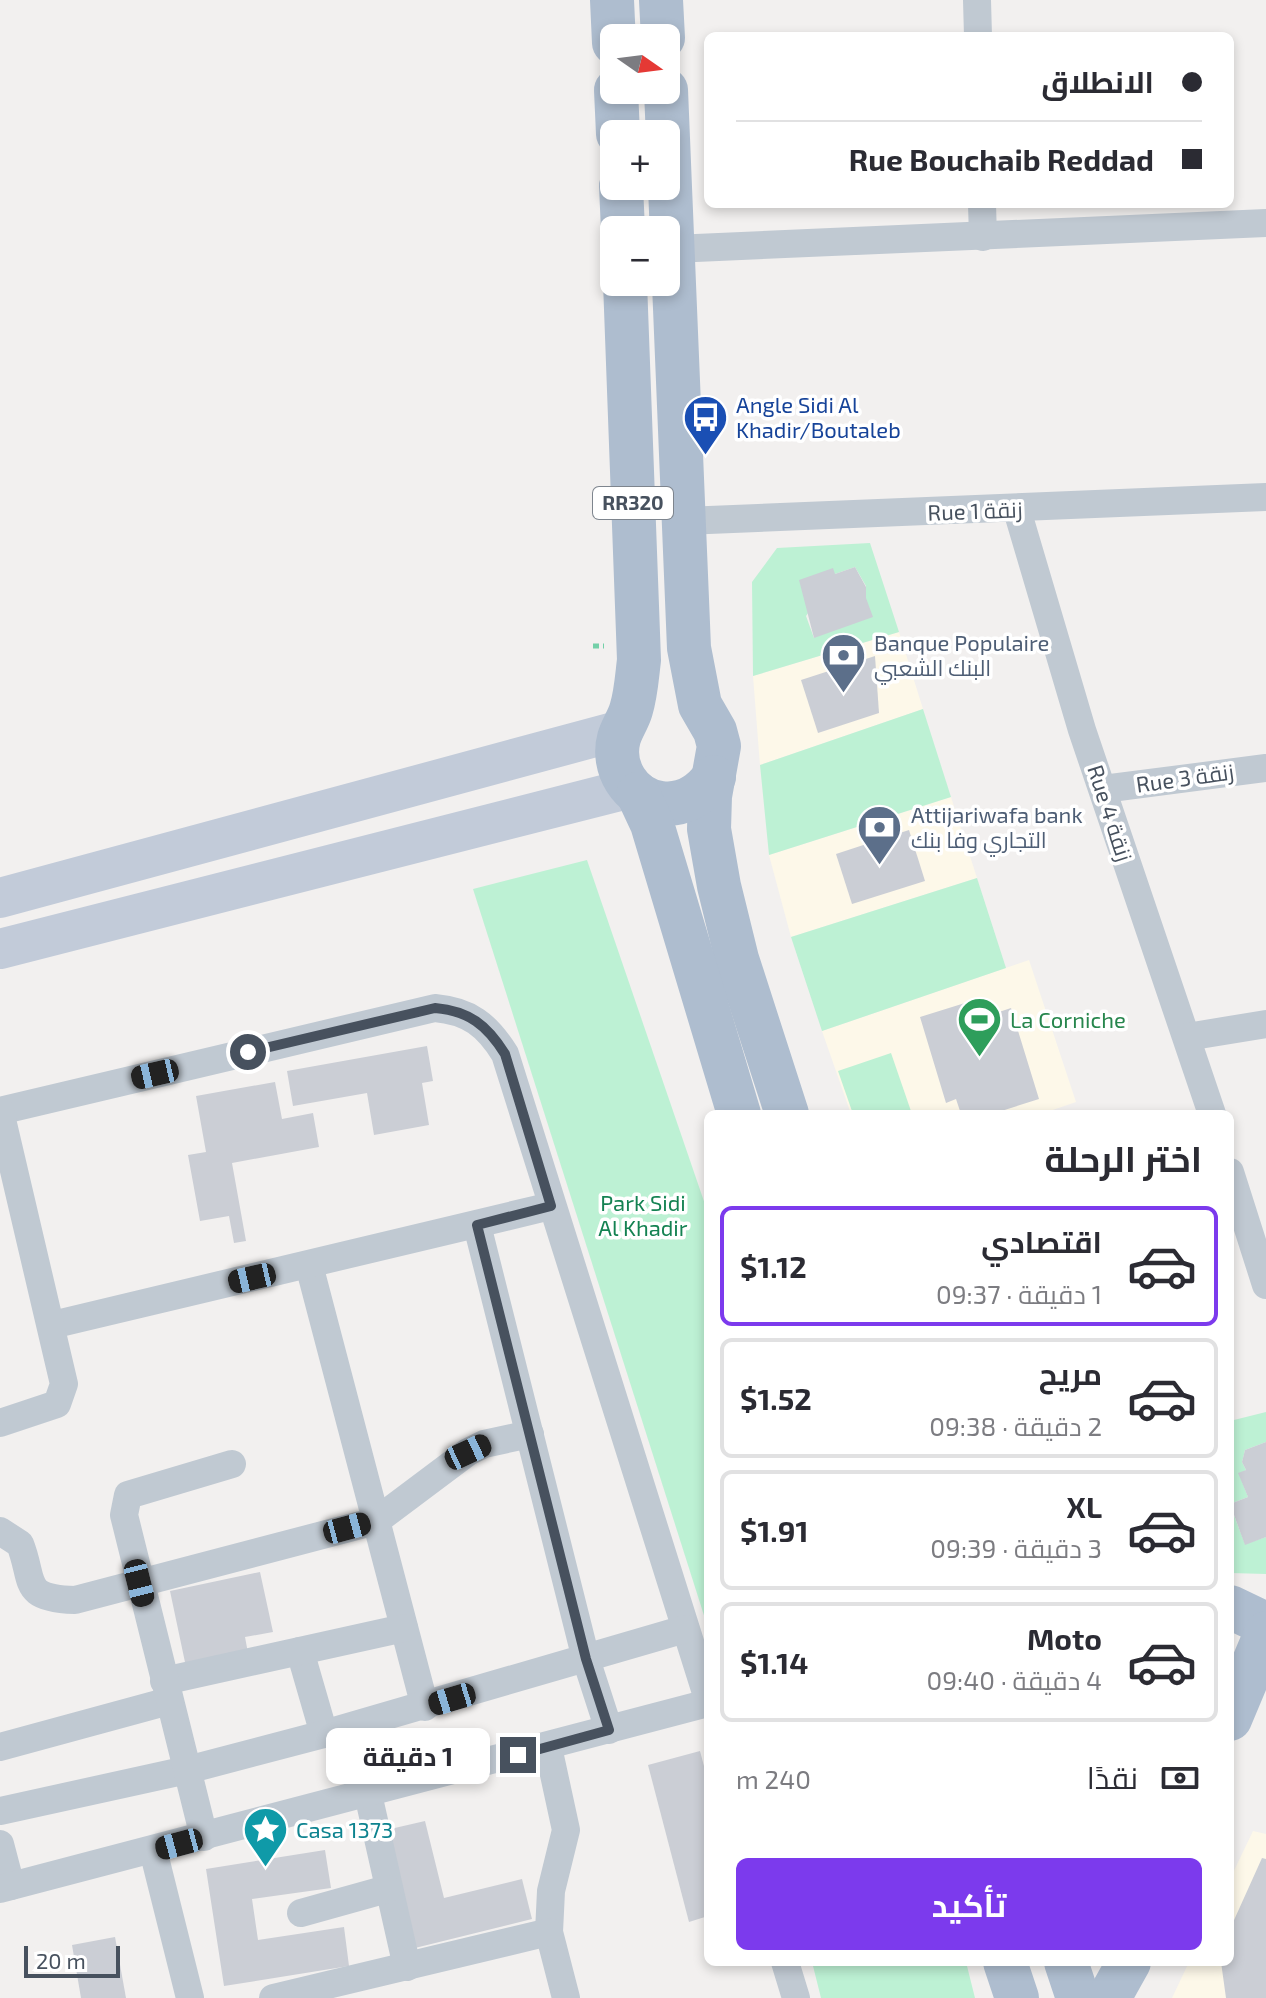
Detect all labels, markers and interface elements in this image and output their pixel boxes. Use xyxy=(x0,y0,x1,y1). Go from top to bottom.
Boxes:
north arrow xyxy=(600,24,680,104)
map controls xyxy=(600,24,680,296)
text: الانطلاق xyxy=(1041,63,1154,99)
button: + xyxy=(600,120,680,200)
text: Rue Bouchaib Reddad xyxy=(849,141,1154,177)
button: − xyxy=(600,216,680,296)
place label: Angle Sidi Al Khadir/Boutaleb xyxy=(736,391,901,442)
bus stop icon: Angle Sidi Al Khadir/Boutaleb xyxy=(681,394,729,457)
road number: RR320 xyxy=(593,487,673,519)
street label: Rue 1 زنقة xyxy=(927,495,1023,526)
place label: Banque Populaire البنك الشعبي xyxy=(874,629,1049,685)
bank icon: Banque Populaire البنك الشعبي xyxy=(819,632,867,695)
street label: Rue 3 زنقة xyxy=(1134,757,1236,798)
street label: Rue 4 زنقة xyxy=(1082,761,1139,864)
place label: Attijariwafa bank التجاري وفا بنك xyxy=(911,801,1083,857)
bank icon: Attijariwafa bank التجاري وفا بنك xyxy=(856,804,904,867)
sports icon: La Corniche xyxy=(955,996,1003,1059)
place label: La Corniche xyxy=(1010,1006,1126,1032)
route start xyxy=(230,1034,266,1070)
car xyxy=(129,1057,181,1091)
text: اختر الرحلة xyxy=(1045,1136,1202,1179)
park label: Park Sidi Al Khadir xyxy=(598,1189,688,1240)
text: اقتصادي xyxy=(981,1223,1102,1259)
icon: car xyxy=(1126,1230,1198,1302)
text: $1.12 xyxy=(740,1248,807,1284)
car xyxy=(226,1261,278,1295)
text: 1 دقيقة · 09:37 xyxy=(936,1278,1102,1309)
text: مريح xyxy=(1039,1355,1102,1391)
icon: car xyxy=(1126,1362,1198,1434)
text: $1.52 xyxy=(740,1380,812,1416)
text: 2 دقيقة · 09:38 xyxy=(929,1410,1102,1441)
car xyxy=(441,1431,495,1473)
text: XL xyxy=(1067,1488,1102,1524)
icon: car xyxy=(1126,1494,1198,1566)
car xyxy=(321,1510,373,1546)
text: $1.91 xyxy=(740,1512,808,1548)
text: 3 دقيقة · 09:39 xyxy=(930,1532,1102,1563)
car xyxy=(122,1557,156,1609)
text: Moto xyxy=(1027,1620,1102,1656)
icon: car xyxy=(1126,1626,1198,1698)
text: $1.14 xyxy=(740,1644,808,1680)
text: 4 دقيقة · 09:40 xyxy=(926,1664,1102,1695)
car xyxy=(426,1681,478,1717)
callout: 1 دقيقة xyxy=(326,1727,490,1783)
route end xyxy=(500,1737,536,1773)
text: 1 دقيقة xyxy=(363,1740,453,1771)
icon: cash xyxy=(1158,1756,1202,1800)
text: نقدًا xyxy=(1087,1759,1138,1795)
text: 240 m xyxy=(736,1763,811,1794)
place icon: Casa 1373 xyxy=(241,1806,289,1869)
place label: Casa 1373 xyxy=(296,1816,393,1842)
car xyxy=(153,1826,205,1862)
button: تأكيد xyxy=(736,1858,1202,1950)
scale bar xyxy=(24,1942,120,1978)
text: 20 m xyxy=(36,1947,86,1973)

